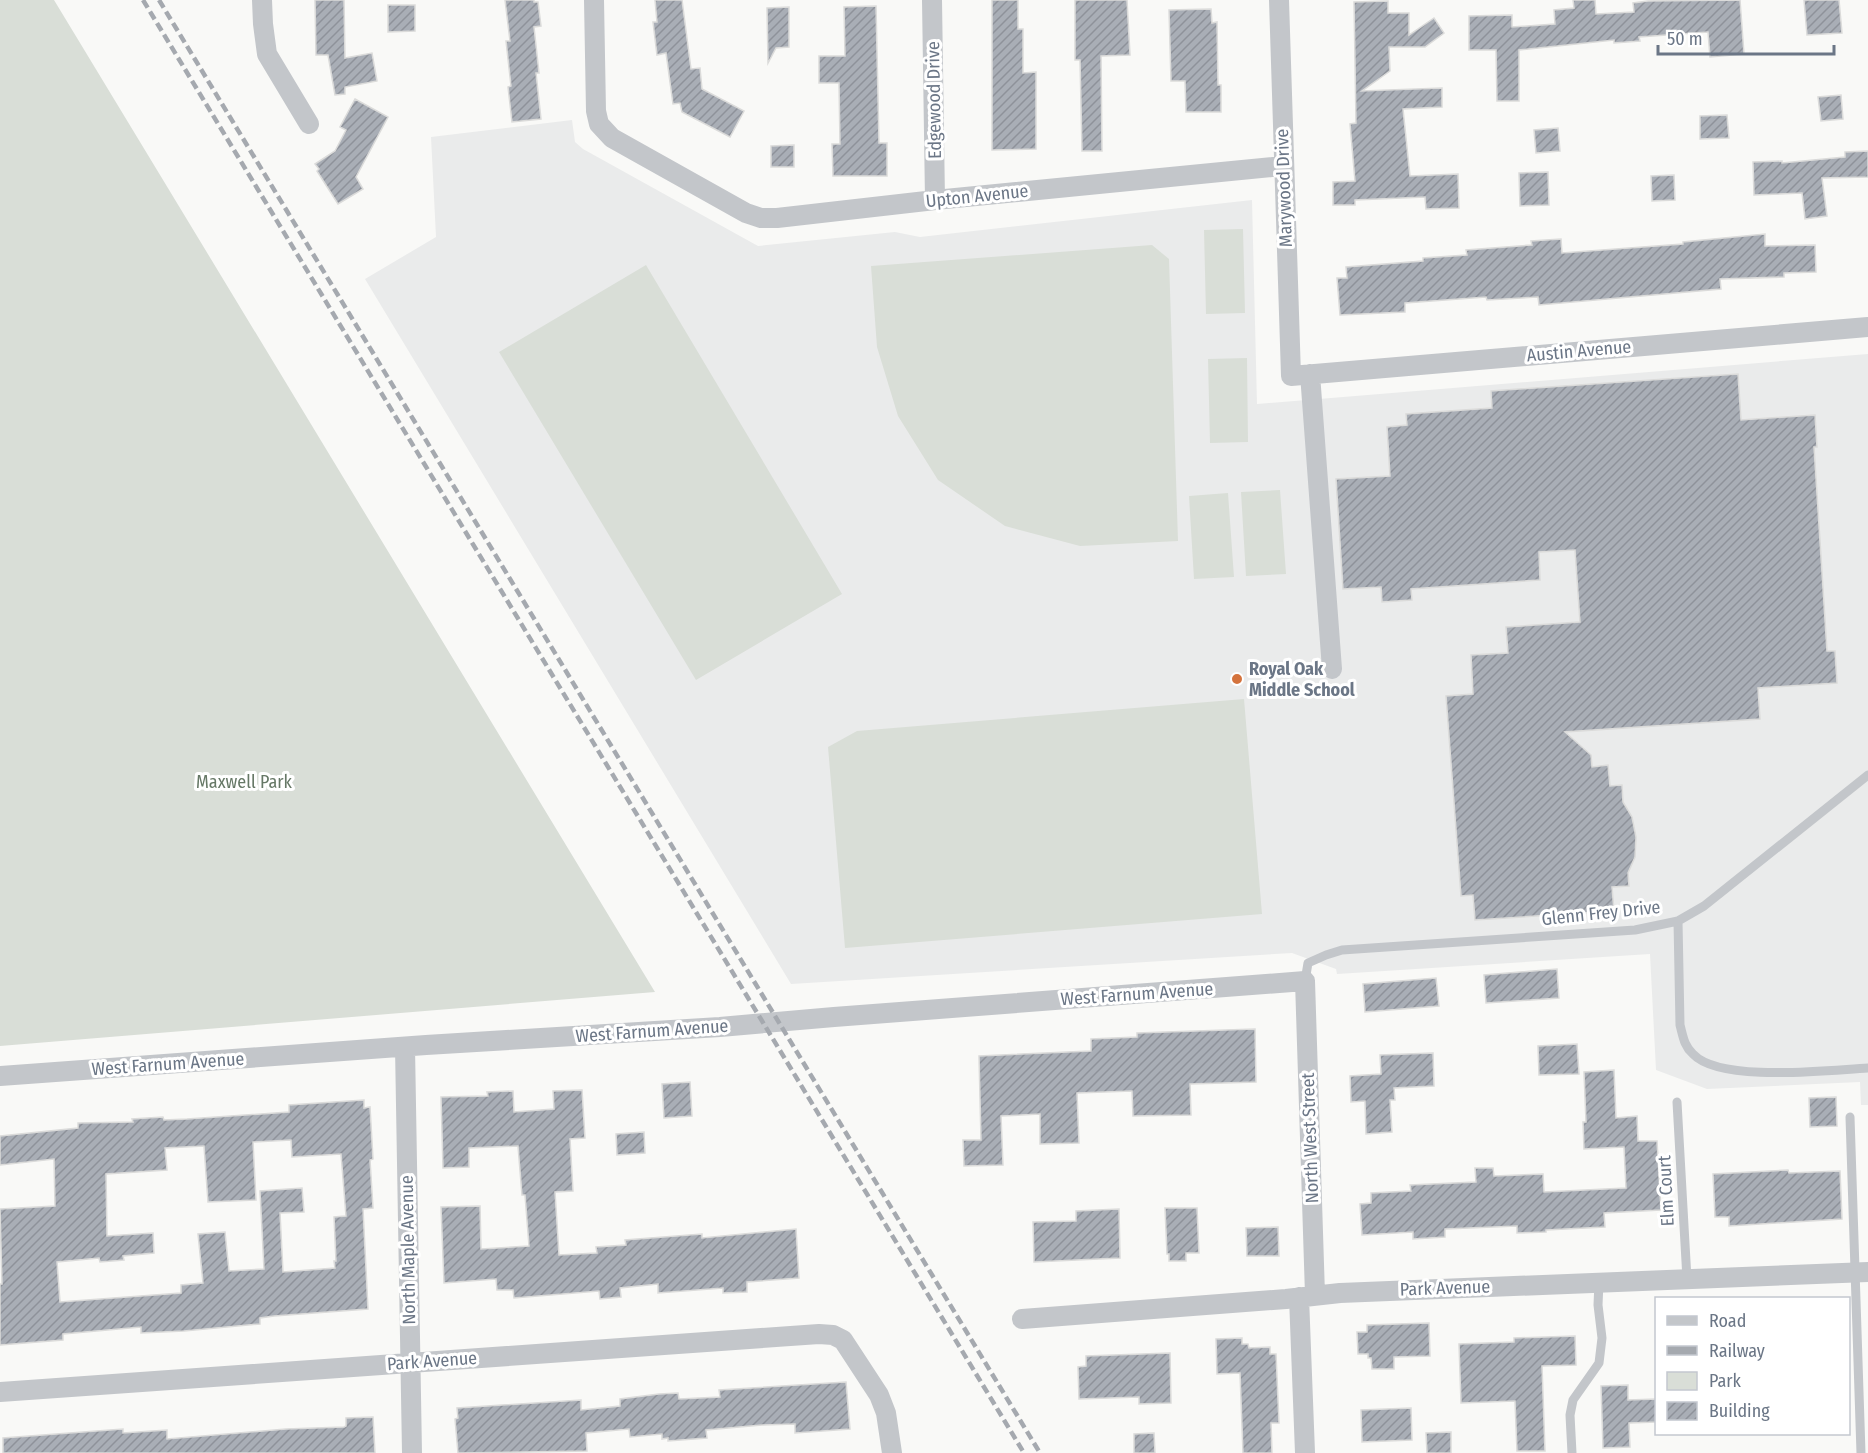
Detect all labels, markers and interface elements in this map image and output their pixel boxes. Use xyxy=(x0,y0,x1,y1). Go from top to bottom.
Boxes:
scale bar xyxy=(1658,18,1834,56)
text: 50 m xyxy=(1667,28,1703,50)
street label: Edgewood Drive xyxy=(922,41,946,159)
street label: Marywood Drive xyxy=(1271,128,1297,248)
street label: Upton Avenue xyxy=(925,180,1029,212)
street label: Austin Avenue xyxy=(1526,335,1632,367)
place label: Royal Oak Middle School xyxy=(1249,658,1355,701)
marker: Royal Oak Middle School xyxy=(1230,672,1244,686)
park label: Maxwell Park xyxy=(196,771,293,793)
street label: Glenn Frey Drive xyxy=(1541,896,1662,930)
street label: West Farnum Avenue xyxy=(1060,978,1214,1010)
street label: West Farnum Avenue xyxy=(575,1015,729,1047)
street label: West Farnum Avenue xyxy=(91,1048,245,1080)
street label: North West Street xyxy=(1297,1072,1323,1204)
street label: Elm Court xyxy=(1653,1155,1679,1227)
street label: North Maple Avenue xyxy=(396,1175,420,1325)
street label: Park Avenue xyxy=(1399,1275,1491,1301)
legend xyxy=(1655,1297,1850,1435)
text: Road xyxy=(1709,1310,1746,1332)
text: Railway xyxy=(1709,1340,1765,1362)
street label: Park Avenue xyxy=(386,1347,478,1375)
text: Park xyxy=(1709,1370,1742,1392)
text: Building xyxy=(1709,1400,1770,1422)

